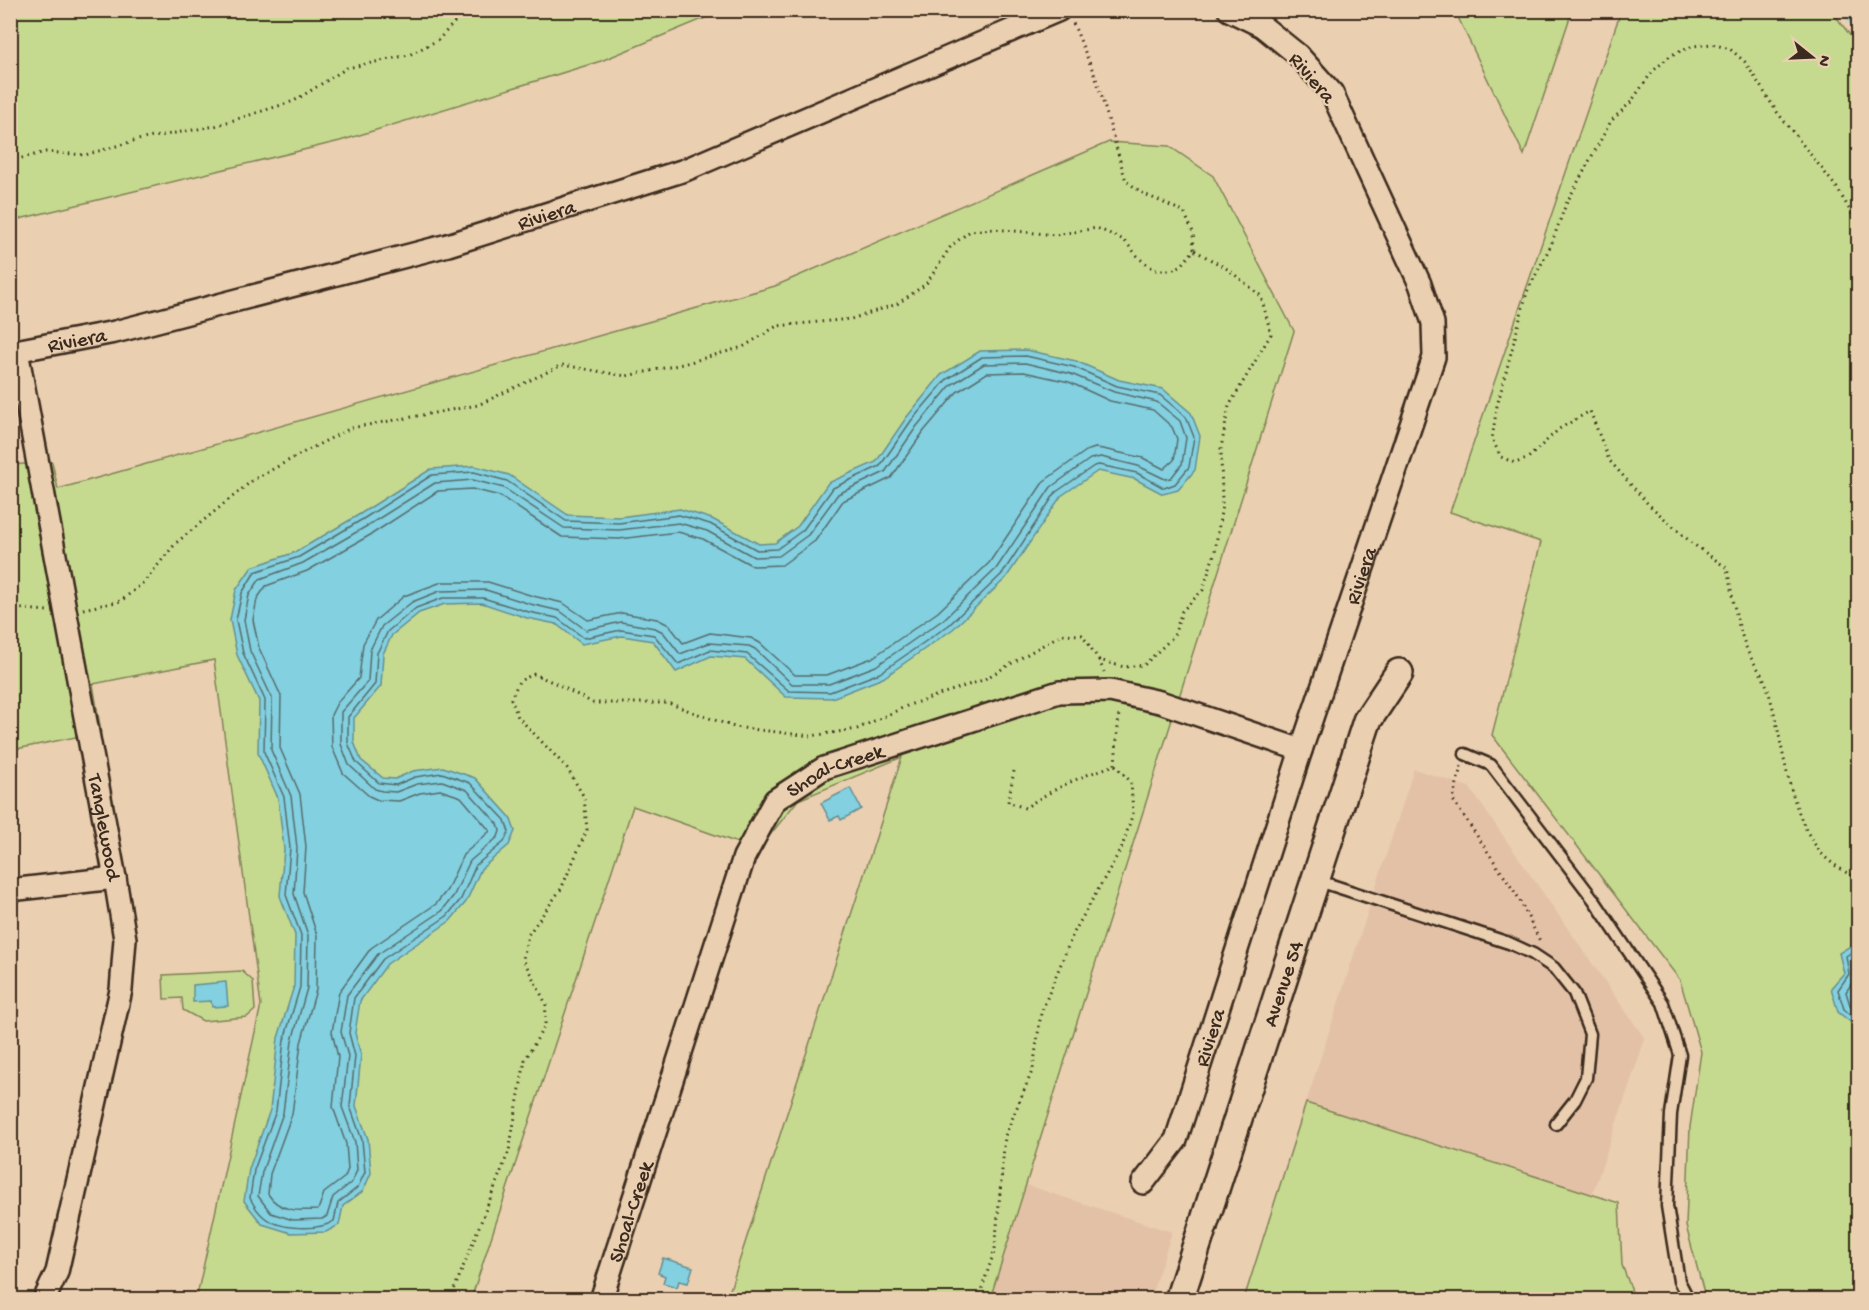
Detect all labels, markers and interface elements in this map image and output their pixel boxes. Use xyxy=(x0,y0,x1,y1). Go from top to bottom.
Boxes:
north arrow xyxy=(1782,27,1842,87)
street label: Riviera xyxy=(1282,48,1340,111)
text: N xyxy=(1812,53,1834,69)
street label: Riviera xyxy=(515,196,581,238)
street label: Riviera xyxy=(46,325,110,361)
street label: Riviera xyxy=(1342,543,1385,609)
street label: Shoal-Creek xyxy=(783,740,890,805)
street label: Tanglewood xyxy=(80,771,124,884)
street label: Avenue 54 xyxy=(1260,938,1311,1031)
street label: Riviera xyxy=(1191,1005,1234,1070)
street label: Shoal-Creek xyxy=(605,1156,662,1266)

